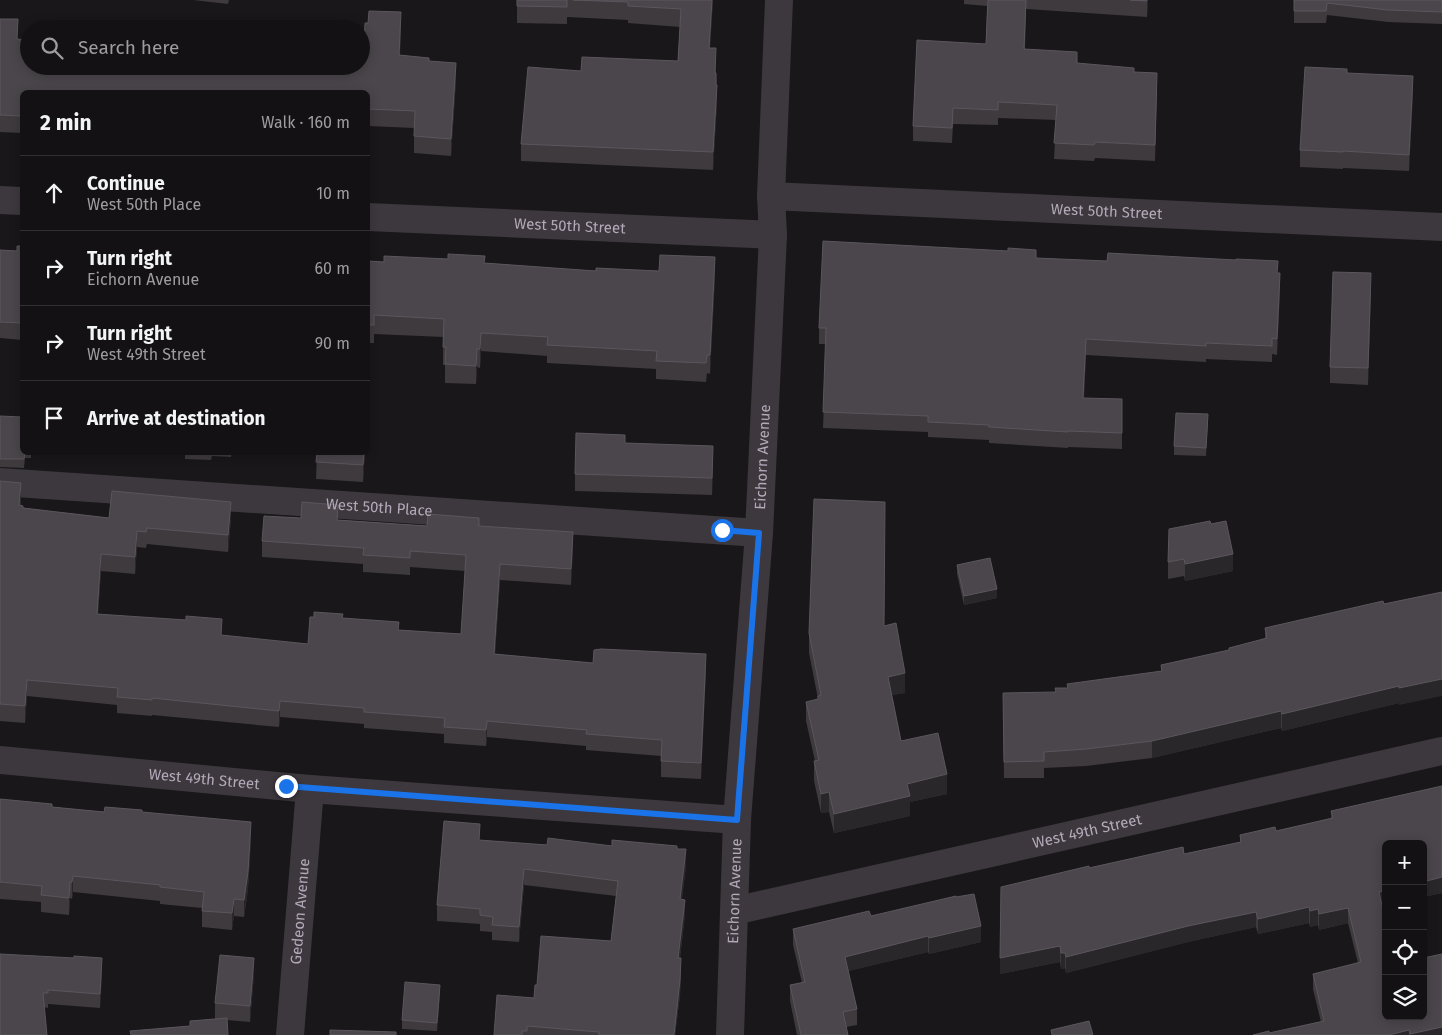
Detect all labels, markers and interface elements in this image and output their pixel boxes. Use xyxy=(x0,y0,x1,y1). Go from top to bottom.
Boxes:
search box xyxy=(20,20,370,75)
icon: search xyxy=(38,34,66,62)
text: Search here xyxy=(78,36,179,59)
text: 2 min xyxy=(40,110,92,136)
text: Walk · 160 m xyxy=(261,113,350,132)
text: Continue xyxy=(87,172,165,195)
icon: ahead xyxy=(40,179,68,207)
text: 10 m xyxy=(316,184,350,203)
text: West 50th Place xyxy=(87,195,201,214)
street label: West 50th Street xyxy=(1050,200,1163,223)
street label: West 50th Street xyxy=(514,214,627,237)
text: Turn right xyxy=(87,247,172,270)
icon: right xyxy=(40,254,68,282)
text: 60 m xyxy=(315,259,350,278)
text: Eichorn Avenue xyxy=(87,270,199,289)
text: Turn right xyxy=(87,322,172,345)
icon: right xyxy=(40,329,68,357)
text: 90 m xyxy=(315,334,350,353)
text: West 49th Street xyxy=(87,345,206,364)
icon: arrive xyxy=(40,404,68,432)
street label: Eichorn Avenue xyxy=(751,404,774,510)
text: Arrive at destination xyxy=(87,407,266,430)
street label: West 50th Place xyxy=(325,495,433,520)
route start xyxy=(711,519,734,542)
street label: West 49th Street xyxy=(148,765,261,793)
route end xyxy=(275,775,298,798)
street label: West 49th Street xyxy=(1031,810,1144,852)
street label: Eichorn Avenue xyxy=(724,838,745,944)
map controls xyxy=(1382,840,1427,1020)
button: + xyxy=(1382,840,1427,885)
street label: Gedeon Avenue xyxy=(287,858,313,965)
button: − xyxy=(1382,885,1427,930)
button: locate xyxy=(1382,930,1427,975)
button: layers xyxy=(1382,975,1427,1020)

